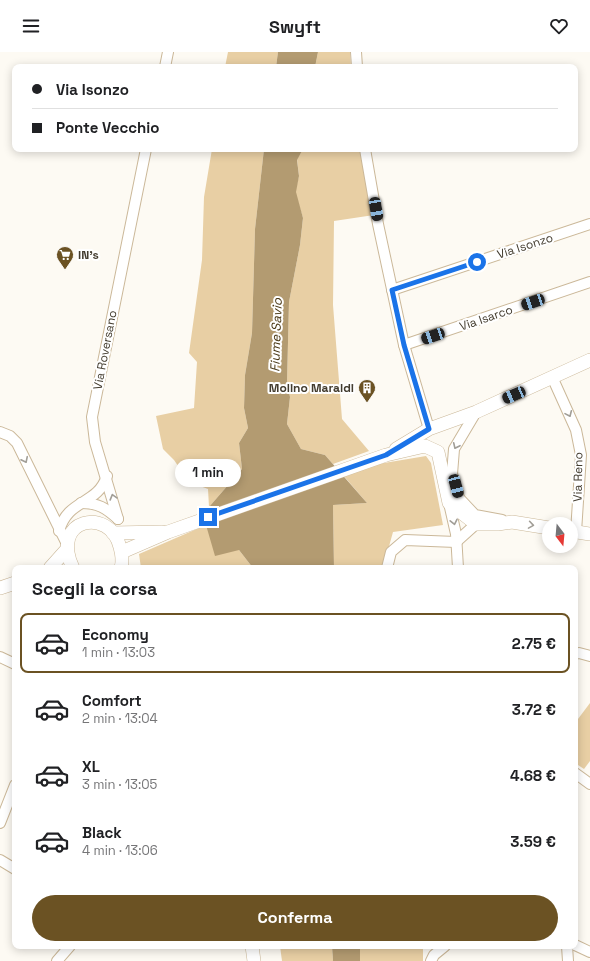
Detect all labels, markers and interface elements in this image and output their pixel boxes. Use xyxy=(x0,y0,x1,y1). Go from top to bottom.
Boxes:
icon: menu xyxy=(20,15,42,37)
text: Swyft xyxy=(269,15,321,38)
icon: heart xyxy=(548,15,570,37)
text: Via Isonzo xyxy=(56,80,129,99)
text: Ponte Vecchio xyxy=(56,118,159,137)
car xyxy=(368,196,384,222)
street label: Via Isonzo xyxy=(495,229,555,263)
supermarket icon: IN's xyxy=(55,245,75,270)
place label: IN's xyxy=(78,247,99,263)
route start xyxy=(468,253,486,271)
car xyxy=(520,292,546,312)
water label: Fiume Savio xyxy=(266,297,286,372)
street label: Via Isarco xyxy=(457,301,515,335)
street label: Via Roversano xyxy=(89,309,121,391)
car xyxy=(420,326,446,346)
building icon: Molino Maraldi xyxy=(357,378,377,403)
place label: Molino Maraldi xyxy=(269,380,354,396)
car xyxy=(501,385,527,405)
one-way arrow xyxy=(564,410,572,418)
one-way arrow xyxy=(453,442,461,449)
street label: Via Reno xyxy=(570,452,586,502)
one-way arrow xyxy=(20,456,28,463)
callout: 1 min xyxy=(175,459,241,487)
text: 1 min xyxy=(192,464,224,481)
car xyxy=(447,473,465,499)
one-way arrow xyxy=(109,494,117,501)
route end xyxy=(199,508,217,526)
north arrow xyxy=(542,517,578,553)
map controls xyxy=(542,517,578,553)
one-way arrow xyxy=(449,519,457,526)
one-way arrow xyxy=(527,520,534,529)
text: Scegli la corsa xyxy=(32,577,157,600)
icon: car xyxy=(34,625,70,661)
text: Economy xyxy=(82,625,149,644)
text: 2.75 € xyxy=(512,634,556,653)
text: 1 min · 13:03 xyxy=(82,644,155,661)
icon: car xyxy=(34,691,70,727)
text: Comfort xyxy=(82,691,142,710)
text: 3.72 € xyxy=(512,700,556,719)
text: 2 min · 13:04 xyxy=(82,710,158,727)
icon: car xyxy=(34,757,70,793)
text: XL xyxy=(82,757,100,776)
text: 4.68 € xyxy=(510,766,556,785)
text: 3 min · 13:05 xyxy=(82,776,157,793)
icon: car xyxy=(34,823,70,859)
text: Black xyxy=(82,823,122,842)
text: 3.59 € xyxy=(510,832,556,851)
text: 4 min · 13:06 xyxy=(82,842,158,859)
button: Conferma xyxy=(32,895,558,941)

